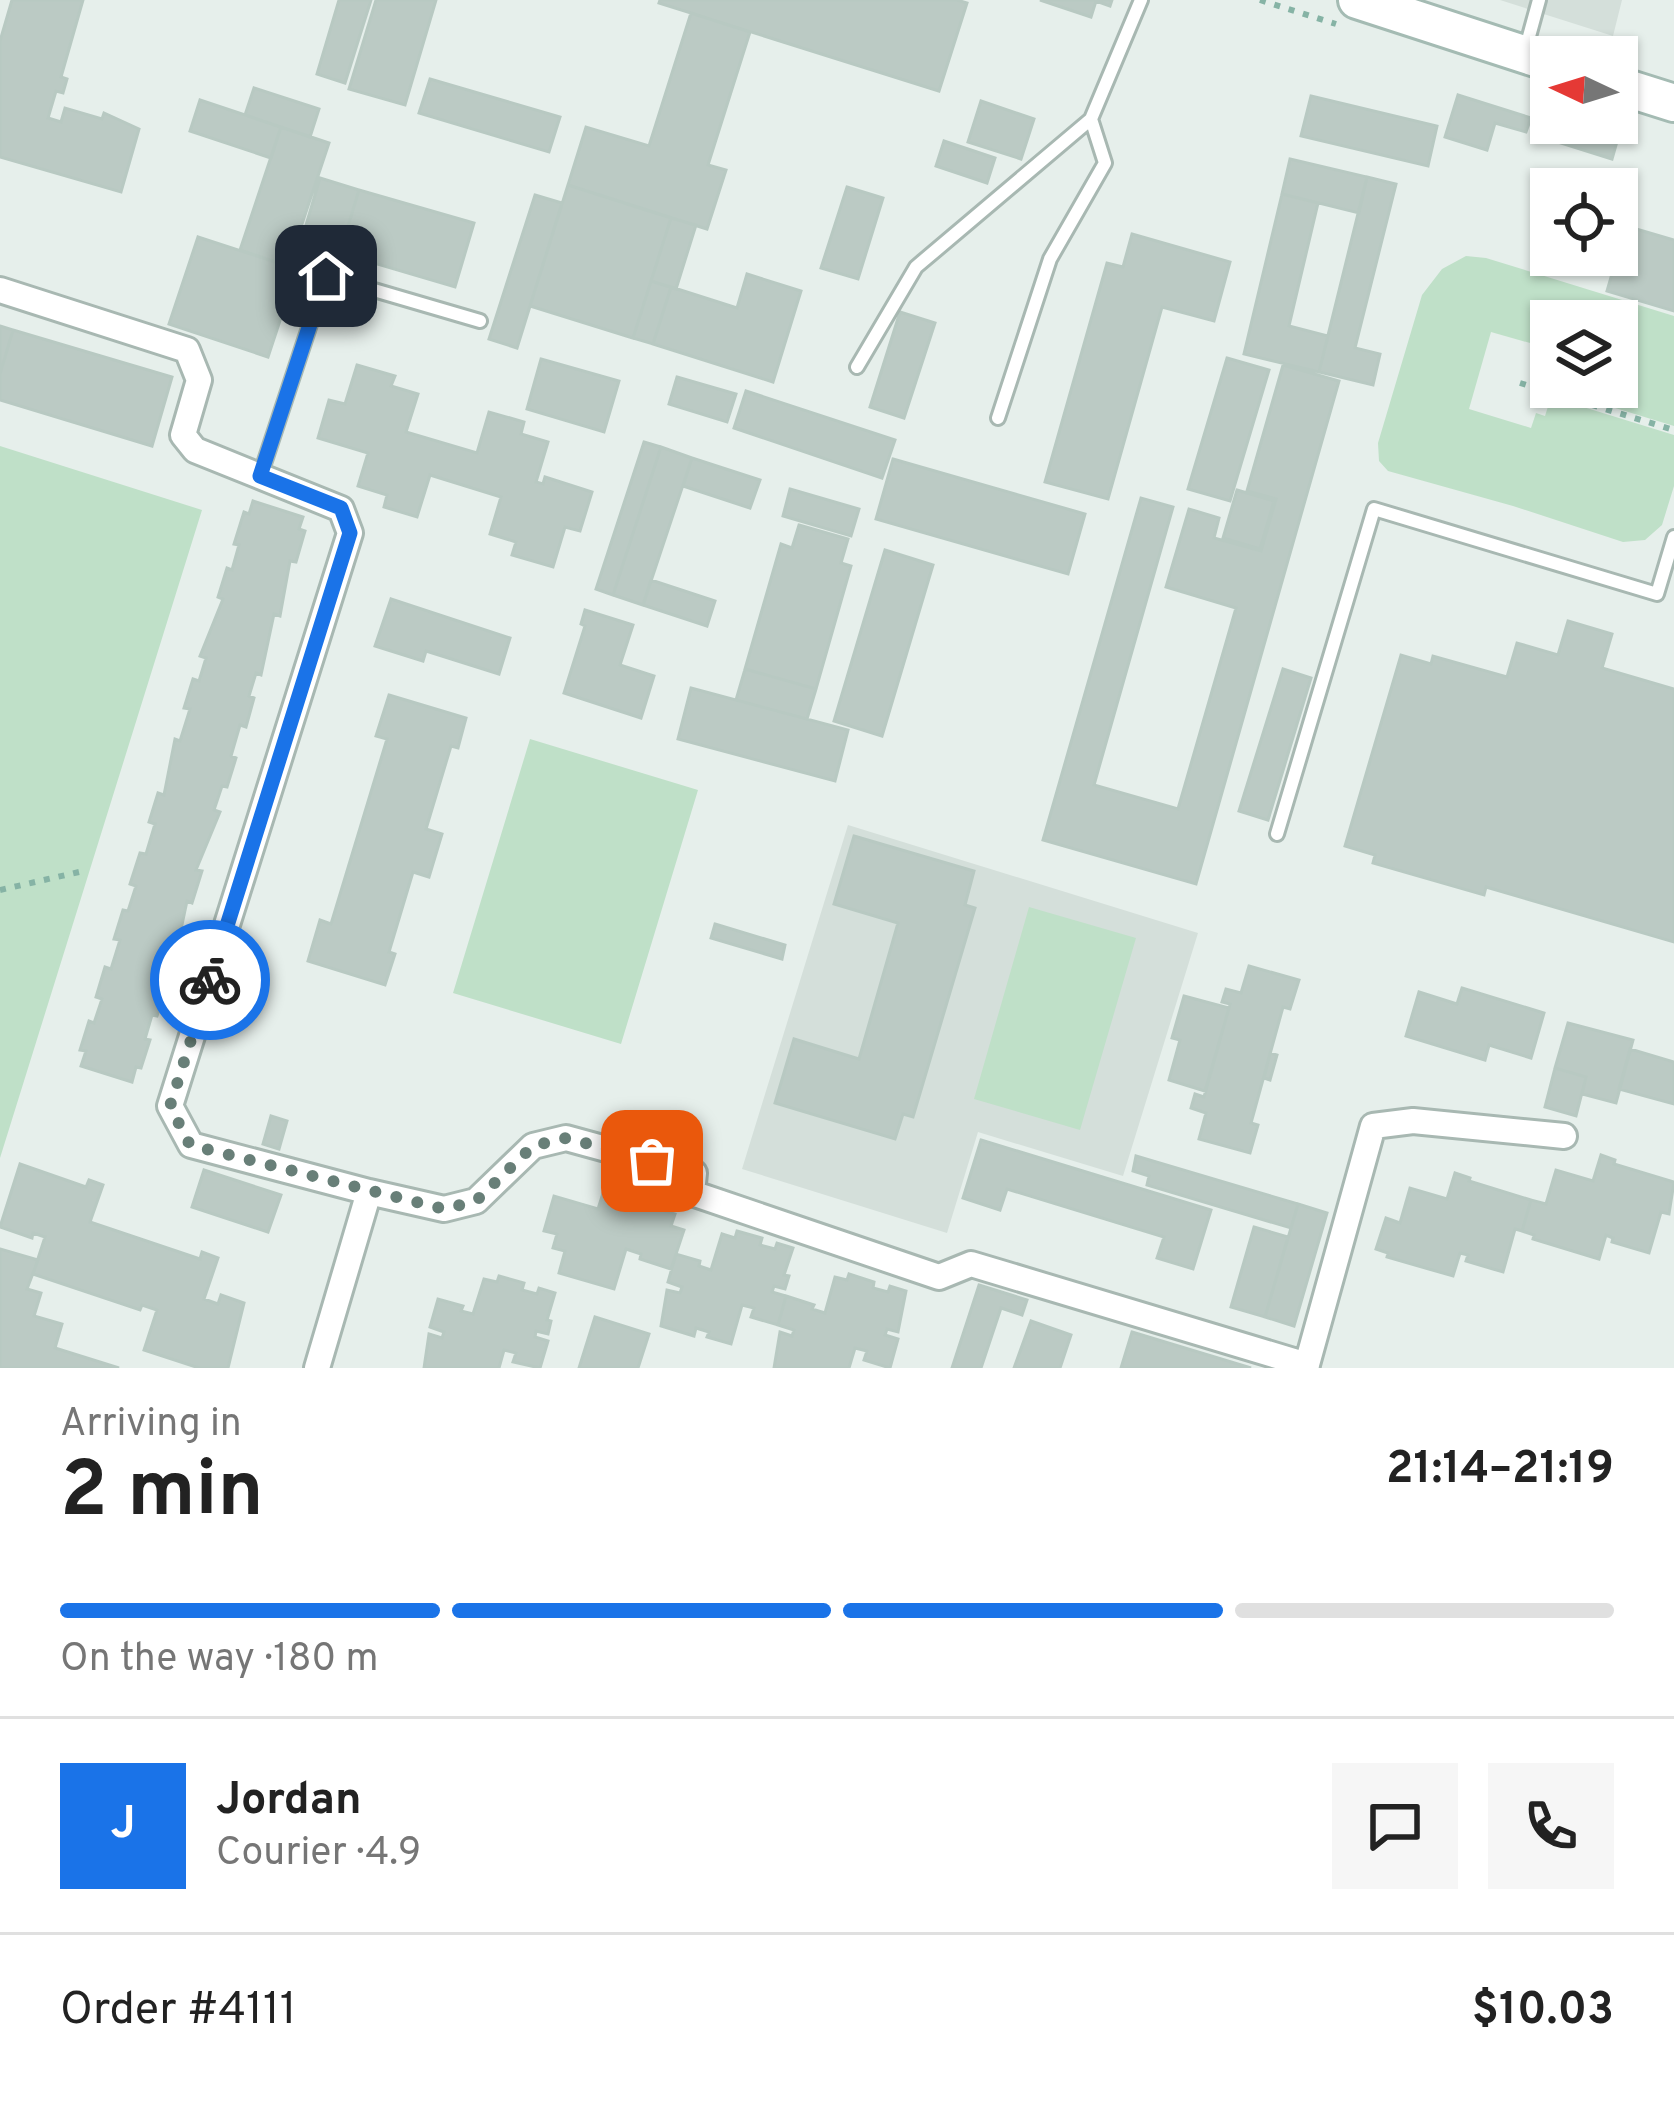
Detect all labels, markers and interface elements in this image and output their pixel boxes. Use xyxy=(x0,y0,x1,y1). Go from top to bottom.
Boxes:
north arrow xyxy=(1530,36,1638,144)
map controls xyxy=(1530,36,1638,408)
button: locate xyxy=(1530,168,1638,276)
pin xyxy=(275,225,377,327)
icon: home xyxy=(293,243,359,309)
button: layers xyxy=(1530,300,1638,408)
courier xyxy=(150,920,270,1040)
icon: bike xyxy=(177,947,243,1013)
pin xyxy=(601,1110,703,1212)
icon: bag xyxy=(619,1128,685,1194)
text: Arriving in xyxy=(60,1401,242,1450)
text: 21:14–21:19 xyxy=(1386,1442,1614,1499)
text: 2 min xyxy=(60,1445,264,1544)
text: On the way · 180 m xyxy=(60,1636,379,1685)
button: chat xyxy=(1332,1763,1458,1889)
button: phone xyxy=(1488,1763,1614,1889)
text: Jordan xyxy=(216,1773,362,1830)
text: J xyxy=(110,1797,136,1854)
text: Courier · 4.9 xyxy=(216,1830,421,1879)
text: Order #4111 xyxy=(60,1983,296,2040)
text: $10.03 xyxy=(1472,1983,1614,2040)

